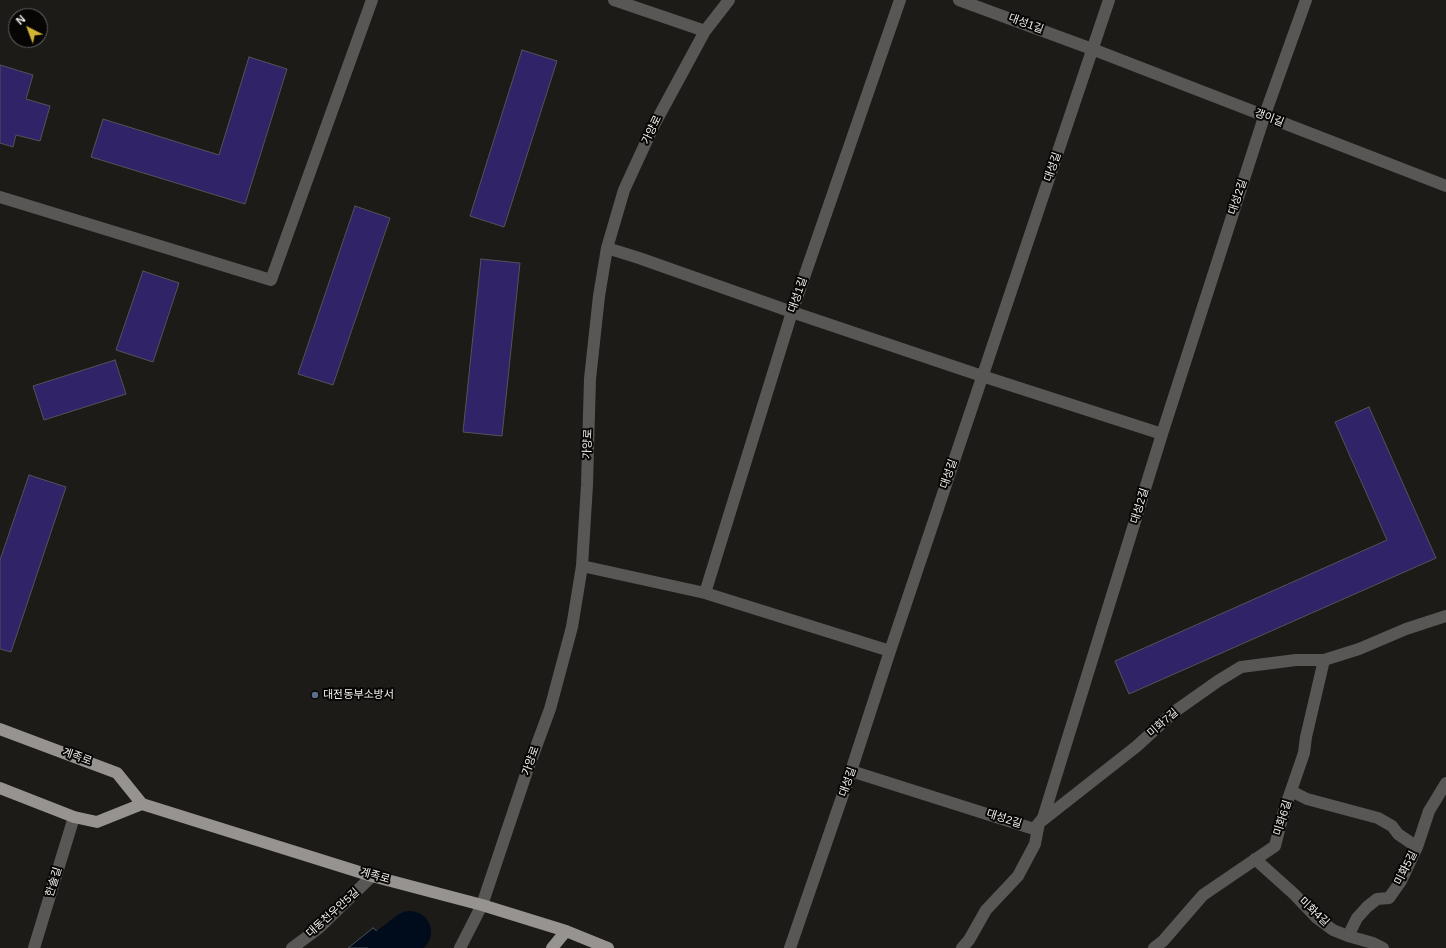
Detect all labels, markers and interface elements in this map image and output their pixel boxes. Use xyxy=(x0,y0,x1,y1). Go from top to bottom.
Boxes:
north arrow xyxy=(8,8,48,48)
street label: 대성1길 xyxy=(1007,12,1045,36)
text: N xyxy=(14,13,28,27)
street label: 갱이길 xyxy=(1252,106,1286,130)
street label: 가양로 xyxy=(639,113,665,147)
street label: 대성길 xyxy=(1042,150,1064,184)
street label: 대성2길 xyxy=(1226,178,1250,216)
street label: 대성1길 xyxy=(786,276,810,314)
street label: 가양로 xyxy=(581,429,595,459)
street label: 대성길 xyxy=(938,457,960,491)
street label: 대성2길 xyxy=(1128,487,1152,525)
place label: 대전동부소방서 xyxy=(323,688,394,702)
marker: 대전동부소방서 xyxy=(310,690,320,700)
street label: 미화7길 xyxy=(1145,706,1181,740)
street label: 가양로 xyxy=(520,744,542,778)
street label: 계족로 xyxy=(60,746,94,768)
street label: 대성길 xyxy=(837,765,859,799)
street label: 미화6길 xyxy=(1271,799,1295,837)
street label: 대성2길 xyxy=(985,807,1023,831)
street label: 미화5길 xyxy=(1392,849,1420,887)
street label: 계족로 xyxy=(359,865,391,887)
street label: 한솔길 xyxy=(43,866,65,898)
street label: 대동천우안5길 xyxy=(304,886,362,940)
street label: 미화4길 xyxy=(1296,895,1332,929)

